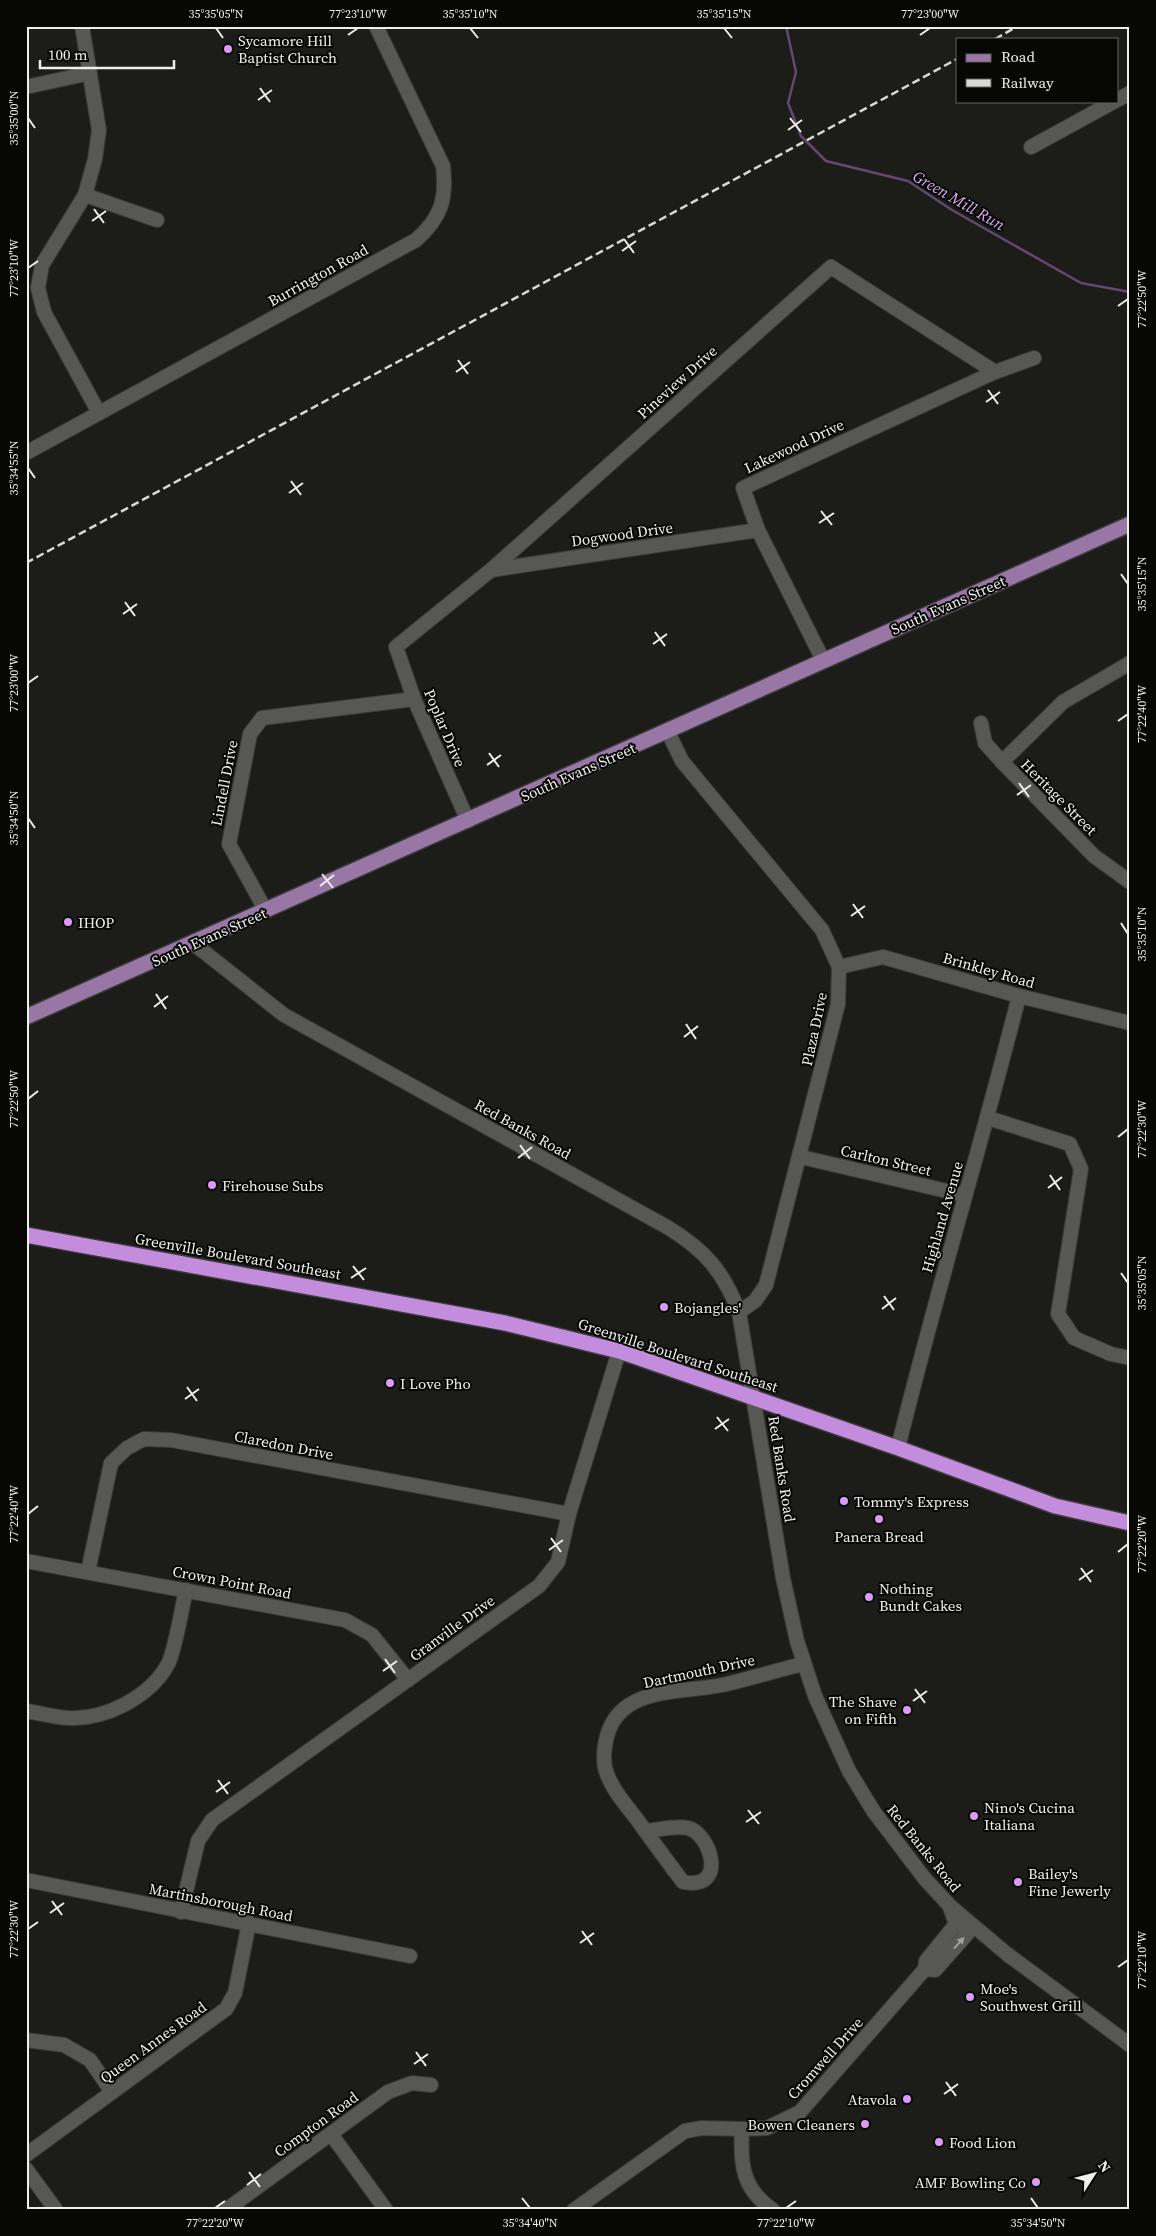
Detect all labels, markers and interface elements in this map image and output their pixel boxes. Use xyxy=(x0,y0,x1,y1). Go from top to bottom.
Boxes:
text: 35°35'05"N xyxy=(188,6,244,22)
text: 77°23'10"W xyxy=(329,6,387,22)
text: 35°35'10"N xyxy=(442,6,498,22)
text: 35°35'15"N xyxy=(696,6,752,22)
text: 77°23'00"W xyxy=(901,6,959,22)
place label: Sycamore Hill Baptist Church xyxy=(238,30,337,68)
scale bar xyxy=(40,38,174,70)
legend xyxy=(956,38,1118,102)
marker: Sycamore Hill Baptist Church xyxy=(222,43,234,55)
text: 100 m xyxy=(48,44,88,65)
text: Road xyxy=(1001,46,1035,67)
text: Railway xyxy=(1001,72,1054,93)
text: 35°35'00"N xyxy=(6,90,22,146)
water label: Green Mill Run xyxy=(909,165,1009,235)
text: 77°23'10"W xyxy=(6,239,22,297)
street label: Burrington Road xyxy=(264,239,372,311)
text: 77°22'50"W xyxy=(1134,270,1150,328)
street label: Pineview Drive xyxy=(633,340,722,424)
street label: Lakewood Drive xyxy=(741,414,848,478)
text: 35°34'55"N xyxy=(6,440,22,496)
street label: Dogwood Drive xyxy=(570,516,675,552)
text: 35°35'15"N xyxy=(1134,556,1150,612)
street label: South Evans Street xyxy=(887,570,1009,640)
text: 77°23'00"W xyxy=(6,654,22,712)
text: 77°22'40"W xyxy=(1134,685,1150,743)
street label: Poplar Drive xyxy=(419,686,471,771)
street label: South Evans Street xyxy=(517,737,639,807)
street label: Lindell Drive xyxy=(205,738,243,828)
street label: Heritage Street xyxy=(1016,754,1102,840)
text: 35°34'50"N xyxy=(6,790,22,846)
street label: South Evans Street xyxy=(148,902,270,972)
text: 35°35'10"N xyxy=(1134,906,1150,962)
place label: IHOP xyxy=(78,912,114,933)
marker: IHOP xyxy=(62,916,74,928)
street label: Brinkley Road xyxy=(941,947,1038,993)
street label: Plaza Drive xyxy=(796,990,832,1068)
text: 77°22'50"W xyxy=(6,1070,22,1128)
street label: Red Banks Road xyxy=(471,1094,575,1164)
text: 77°22'30"W xyxy=(1134,1100,1150,1158)
street label: Carlton Street xyxy=(839,1139,933,1181)
street label: Highland Avenue xyxy=(916,1158,968,1275)
place label: Firehouse Subs xyxy=(222,1175,324,1196)
marker: Firehouse Subs xyxy=(206,1179,218,1191)
street label: Greenville Boulevard Southeast xyxy=(133,1228,343,1284)
text: 35°35'05"N xyxy=(1134,1255,1150,1311)
place label: Bojangles' xyxy=(674,1297,741,1318)
marker: Bojangles' xyxy=(658,1301,670,1313)
street label: Greenville Boulevard Southeast xyxy=(575,1313,781,1397)
place label: I Love Pho xyxy=(400,1373,471,1394)
marker: I Love Pho xyxy=(384,1377,396,1389)
street label: Red Banks Road xyxy=(763,1414,801,1524)
street label: Claredon Drive xyxy=(233,1425,336,1465)
text: 77°22'40"W xyxy=(6,1485,22,1543)
place label: Tommy's Express xyxy=(854,1491,969,1512)
marker: Tommy's Express xyxy=(838,1495,850,1507)
marker: Panera Bread xyxy=(873,1513,885,1525)
text: 77°22'20"W xyxy=(1134,1515,1150,1573)
place label: Panera Bread xyxy=(834,1526,924,1547)
street label: Crown Point Road xyxy=(171,1560,294,1604)
place label: Nothing Bundt Cakes xyxy=(879,1578,962,1616)
street label: Granville Drive xyxy=(405,1590,499,1666)
marker: Nothing Bundt Cakes xyxy=(863,1591,875,1603)
street label: Dartmouth Drive xyxy=(641,1649,757,1693)
place label: The Shave on Fifth xyxy=(829,1691,897,1729)
marker: The Shave on Fifth xyxy=(901,1704,913,1716)
place label: Nino's Cucina Italiana xyxy=(984,1797,1075,1835)
street label: Red Banks Road xyxy=(882,1800,966,1897)
marker: Nino's Cucina Italiana xyxy=(968,1810,980,1822)
place label: Bailey's Fine Jewerly xyxy=(1028,1863,1111,1901)
marker: Bailey's Fine Jewerly xyxy=(1012,1876,1024,1888)
street label: Martinsborough Road xyxy=(147,1878,295,1926)
text: 77°22'30"W xyxy=(6,1900,22,1958)
text: 77°22'10"W xyxy=(1134,1931,1150,1989)
one-way arrow xyxy=(953,1938,965,1950)
place label: Moe's Southwest Grill xyxy=(980,1978,1082,2016)
marker: Moe's Southwest Grill xyxy=(964,1991,976,2003)
street label: Queen Annes Road xyxy=(96,1996,211,2088)
street label: Cromwell Drive xyxy=(782,2012,868,2104)
street label: Compton Road xyxy=(270,2086,363,2162)
place label: Atavola xyxy=(848,2089,897,2110)
marker: Atavola xyxy=(901,2093,913,2105)
place label: Bowen Cleaners xyxy=(747,2114,855,2135)
marker: Bowen Cleaners xyxy=(859,2118,871,2130)
place label: Food Lion xyxy=(949,2132,1016,2153)
marker: Food Lion xyxy=(933,2136,945,2148)
north arrow xyxy=(1068,2148,1118,2198)
text: N xyxy=(1093,2156,1116,2176)
place label: AMF Bowling Co xyxy=(915,2172,1026,2193)
marker: AMF Bowling Co xyxy=(1030,2176,1042,2188)
text: 77°22'20"W xyxy=(186,2215,244,2231)
text: 35°34'40"N xyxy=(502,2215,558,2231)
text: 77°22'10"W xyxy=(757,2215,815,2231)
text: 35°34'50"N xyxy=(1010,2215,1066,2231)

